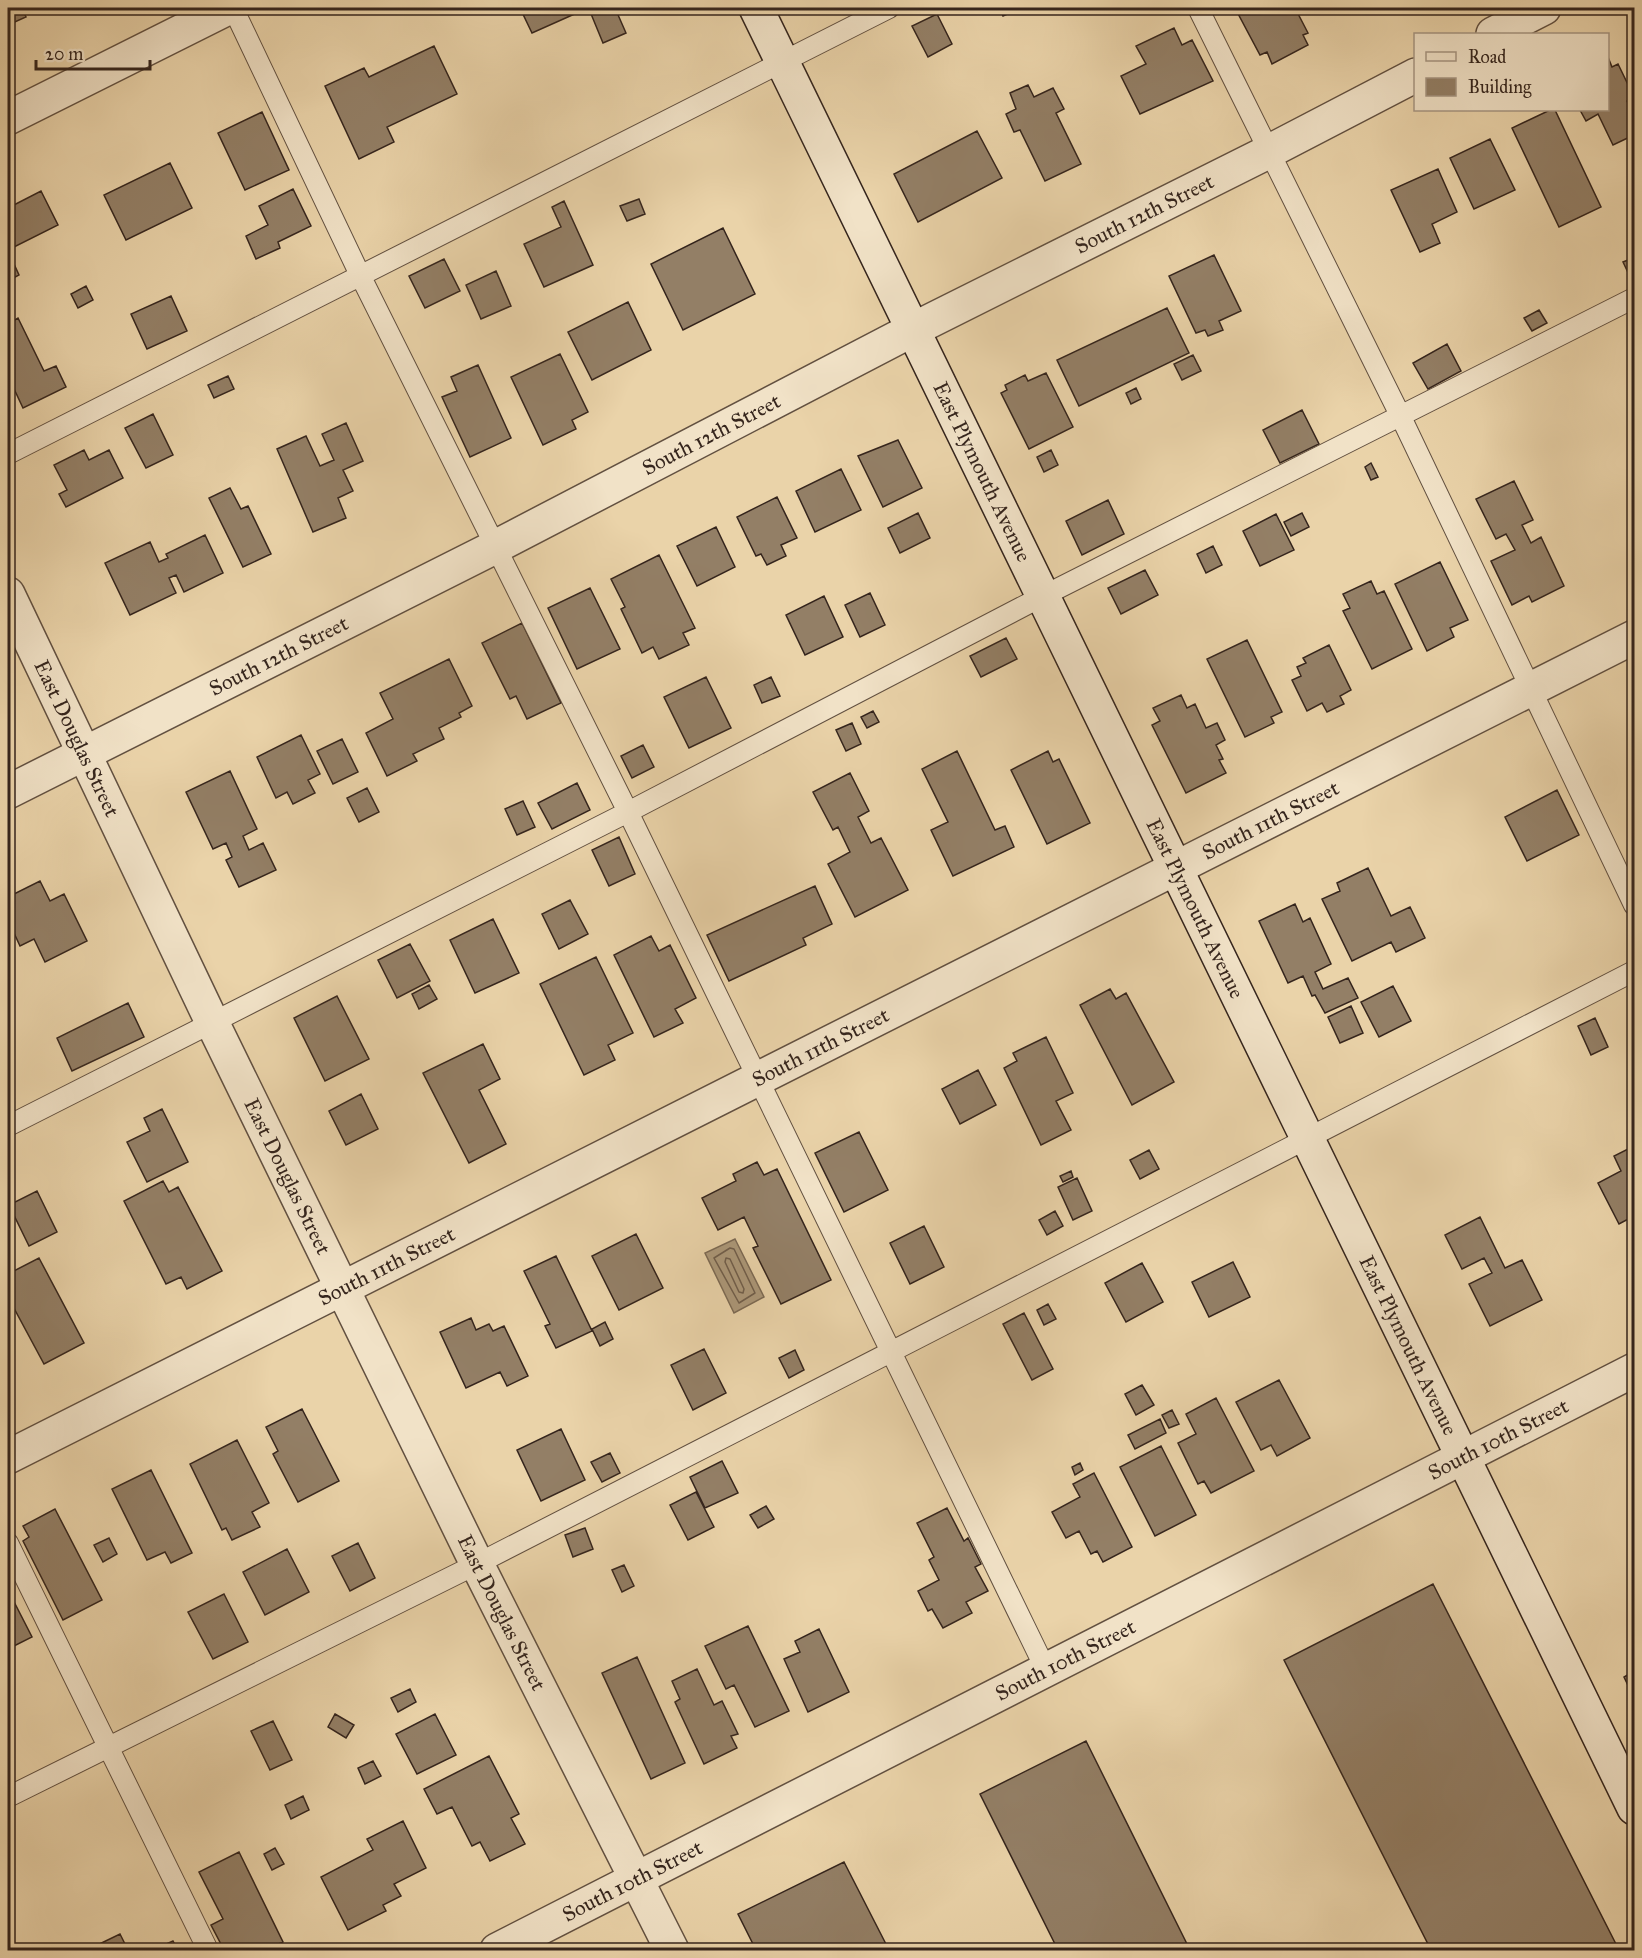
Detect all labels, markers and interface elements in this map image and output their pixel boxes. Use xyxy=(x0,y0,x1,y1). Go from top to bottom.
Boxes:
scale bar xyxy=(36,33,150,71)
legend xyxy=(1414,33,1609,111)
text: 20 m xyxy=(45,43,83,65)
text: Road xyxy=(1468,46,1506,68)
text: Building xyxy=(1468,76,1532,99)
street label: South 12th Street xyxy=(1070,168,1219,259)
street label: East Plymouth Avenue xyxy=(927,378,1037,566)
street label: South 12th Street xyxy=(638,388,785,481)
street label: South 12th Street xyxy=(205,610,353,702)
street label: East Douglas Street xyxy=(28,656,126,822)
street label: South 11th Street xyxy=(1198,775,1344,866)
street label: East Plymouth Avenue xyxy=(1140,814,1250,1003)
street label: South 11th Street xyxy=(748,1002,894,1093)
street label: East Douglas Street xyxy=(238,1094,337,1259)
street label: South 11th Street xyxy=(314,1220,460,1311)
street label: East Plymouth Avenue xyxy=(1353,1251,1463,1440)
street label: South 10th Street xyxy=(1424,1392,1573,1486)
street label: East Douglas Street xyxy=(452,1531,552,1695)
street label: South 10th Street xyxy=(991,1613,1140,1707)
street label: South 10th Street xyxy=(558,1834,707,1927)

